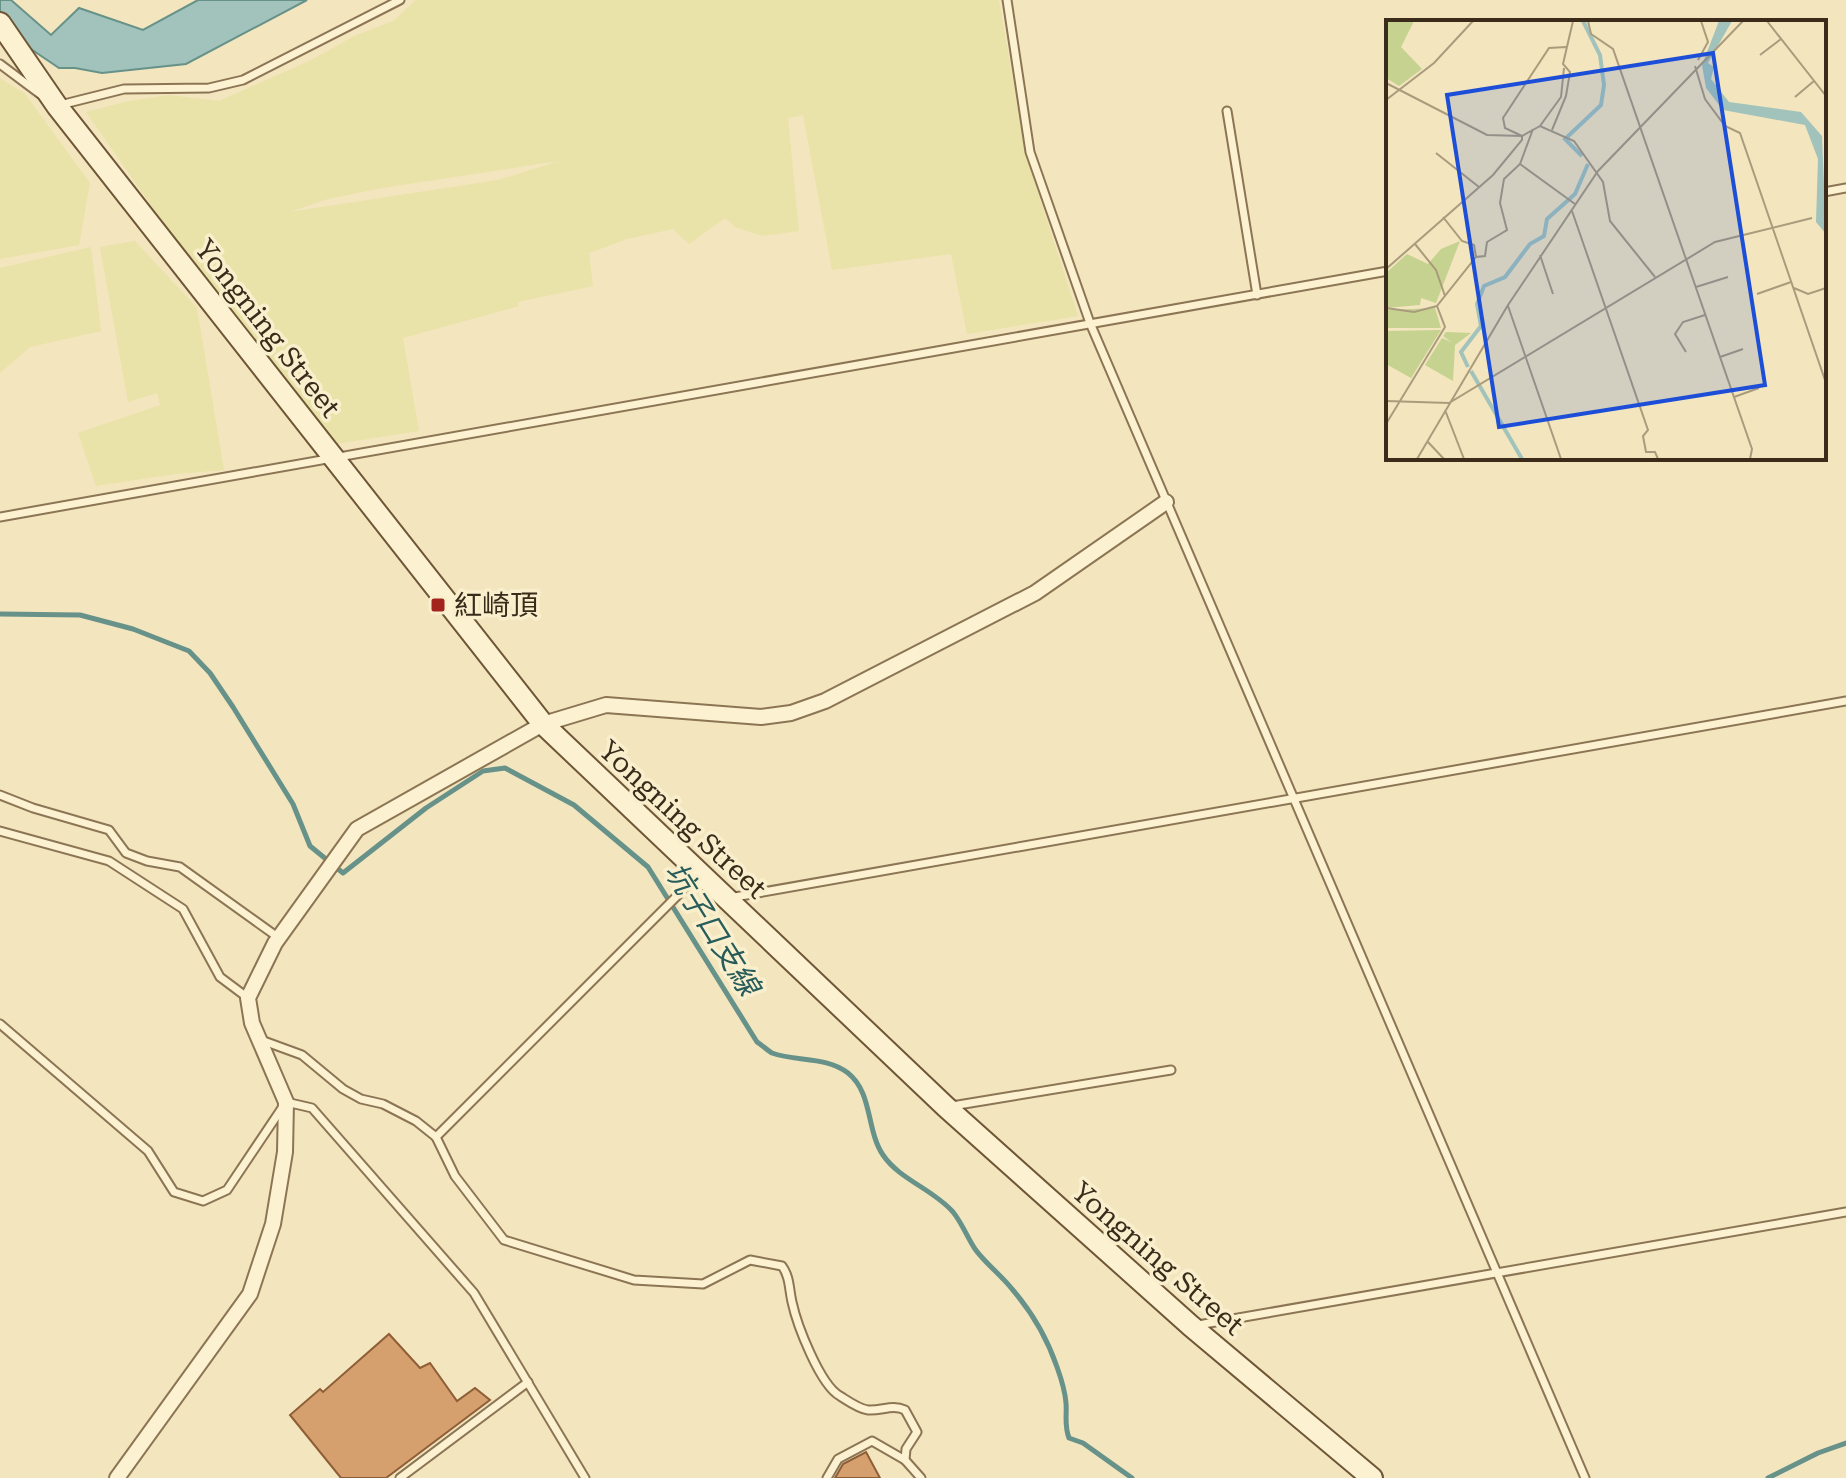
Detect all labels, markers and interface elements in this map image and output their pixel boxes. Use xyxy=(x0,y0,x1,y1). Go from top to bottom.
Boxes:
inset map xyxy=(1386,20,1826,460)
street label: Yongning Street xyxy=(188,233,347,424)
place label: 紅崎頂 xyxy=(454,589,538,622)
marker: 紅崎頂 xyxy=(429,596,447,614)
street label: Yongning Street xyxy=(592,733,773,905)
water label: 坑子口支線 xyxy=(658,856,769,1004)
street label: Yongning Street xyxy=(1065,1175,1250,1342)

